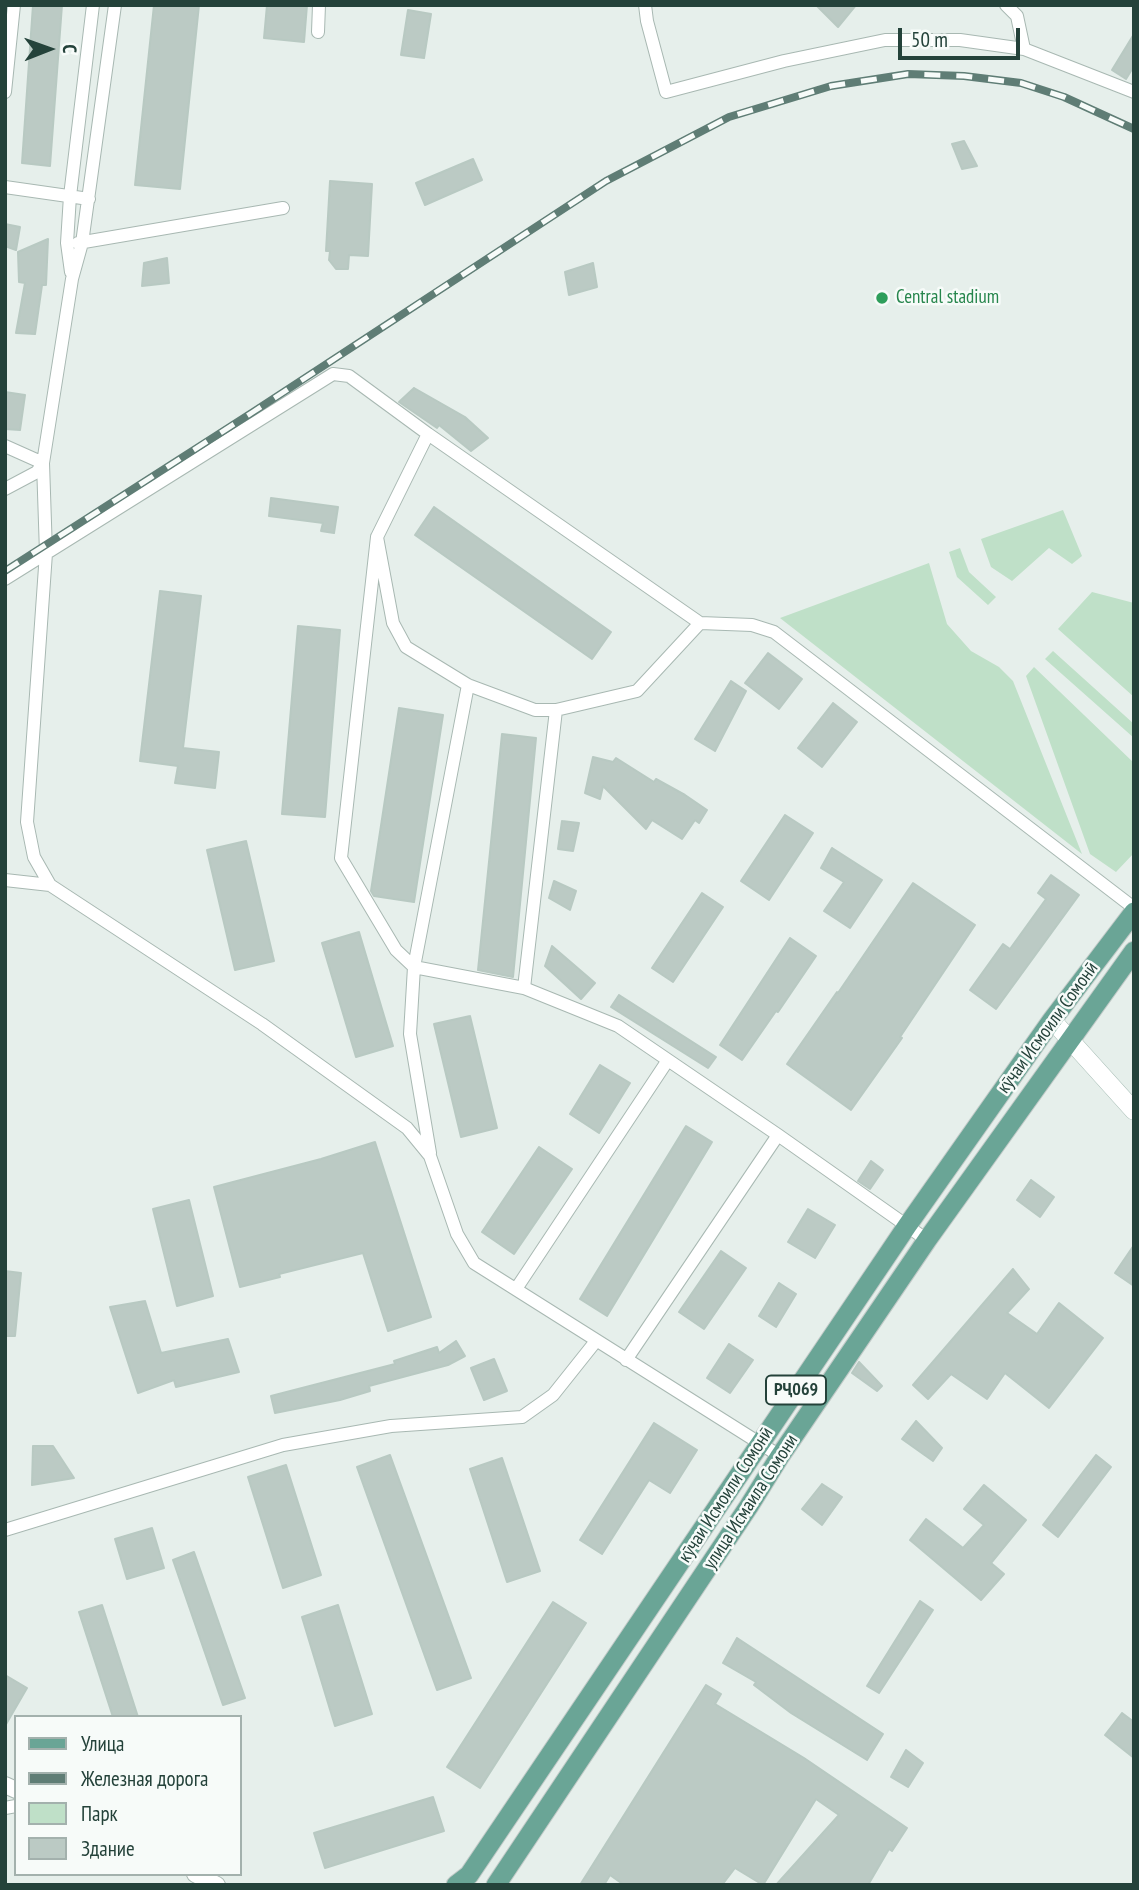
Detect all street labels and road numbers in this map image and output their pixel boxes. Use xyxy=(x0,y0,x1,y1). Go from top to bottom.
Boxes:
street label: кӯчаи Исмоили Сомонӣ xyxy=(993,958,1103,1098)
road number: РҶ069 xyxy=(766,1376,826,1405)
street label: кӯчаи Исмоили Сомонӣ xyxy=(674,1423,778,1567)
street label: улица Исмаила Сомони xyxy=(699,1430,803,1574)

